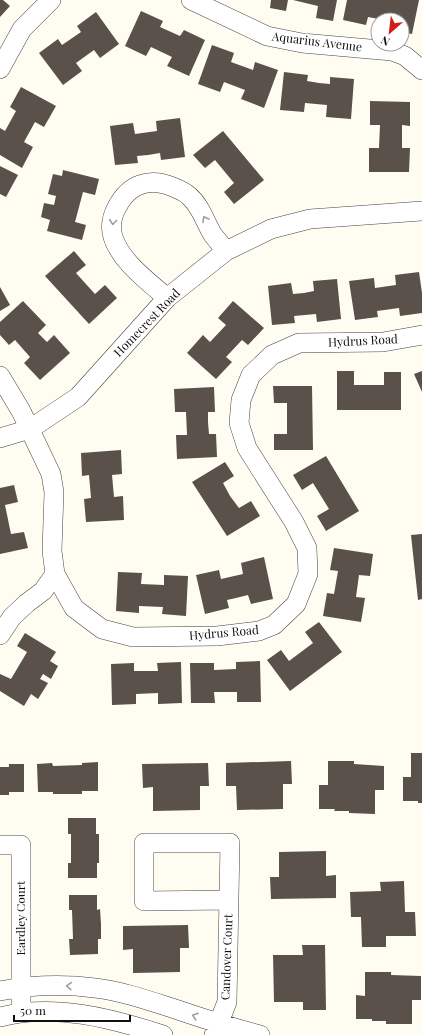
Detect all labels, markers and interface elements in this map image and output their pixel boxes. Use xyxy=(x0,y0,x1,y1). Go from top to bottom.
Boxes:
north arrow xyxy=(370,12,410,52)
street label: Aquarius Avenue xyxy=(270,27,363,54)
text: N xyxy=(378,33,392,50)
one-way arrow xyxy=(202,216,209,223)
one-way arrow xyxy=(108,219,117,225)
street label: Homecrest Road xyxy=(110,285,183,360)
street label: Hydrus Road xyxy=(328,330,398,350)
street label: Hydrus Road xyxy=(188,621,259,643)
street label: Eardley Court xyxy=(12,880,28,955)
street label: Candover Court xyxy=(217,913,236,1000)
one-way arrow xyxy=(66,981,72,990)
scale bar xyxy=(14,997,130,1023)
text: 50 m xyxy=(20,1002,46,1018)
one-way arrow xyxy=(192,1012,199,1021)

